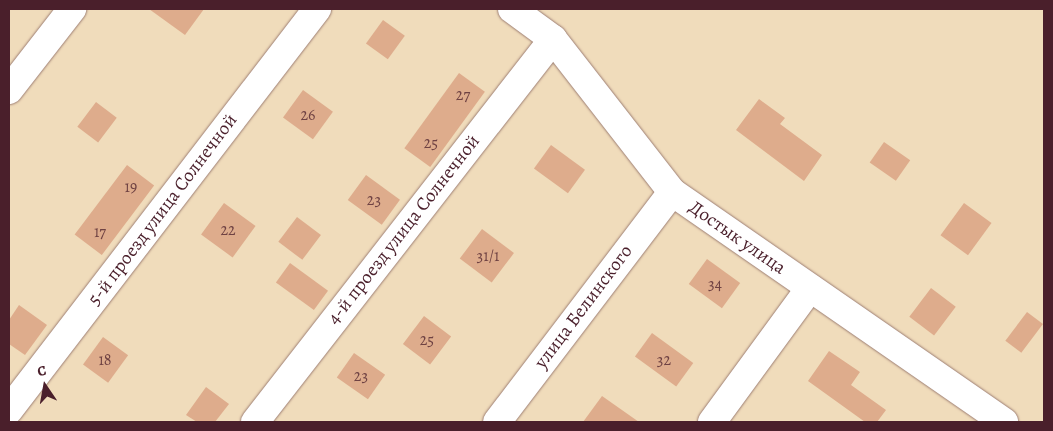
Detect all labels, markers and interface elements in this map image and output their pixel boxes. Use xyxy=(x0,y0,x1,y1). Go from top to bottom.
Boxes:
house number: 27 xyxy=(456,85,470,105)
house number: 26 xyxy=(301,105,315,125)
street label: 5-й проезд улица Солнечной xyxy=(83,110,243,310)
street label: 4-й проезд улица Солнечной xyxy=(323,131,485,329)
house number: 25 xyxy=(424,133,438,153)
house number: 19 xyxy=(125,177,137,197)
house number: 23 xyxy=(367,190,381,210)
street label: Достык улица xyxy=(684,196,790,280)
house number: 22 xyxy=(220,220,236,240)
house number: 17 xyxy=(94,222,106,242)
street label: улица Белинского xyxy=(530,241,638,373)
house number: 31/1 xyxy=(477,246,499,266)
house number: 34 xyxy=(708,274,722,294)
house number: 25 xyxy=(420,330,434,350)
house number: 18 xyxy=(98,350,112,370)
house number: 32 xyxy=(657,350,671,370)
north arrow xyxy=(20,361,70,411)
text: С xyxy=(36,361,48,381)
house number: 23 xyxy=(354,366,368,386)

